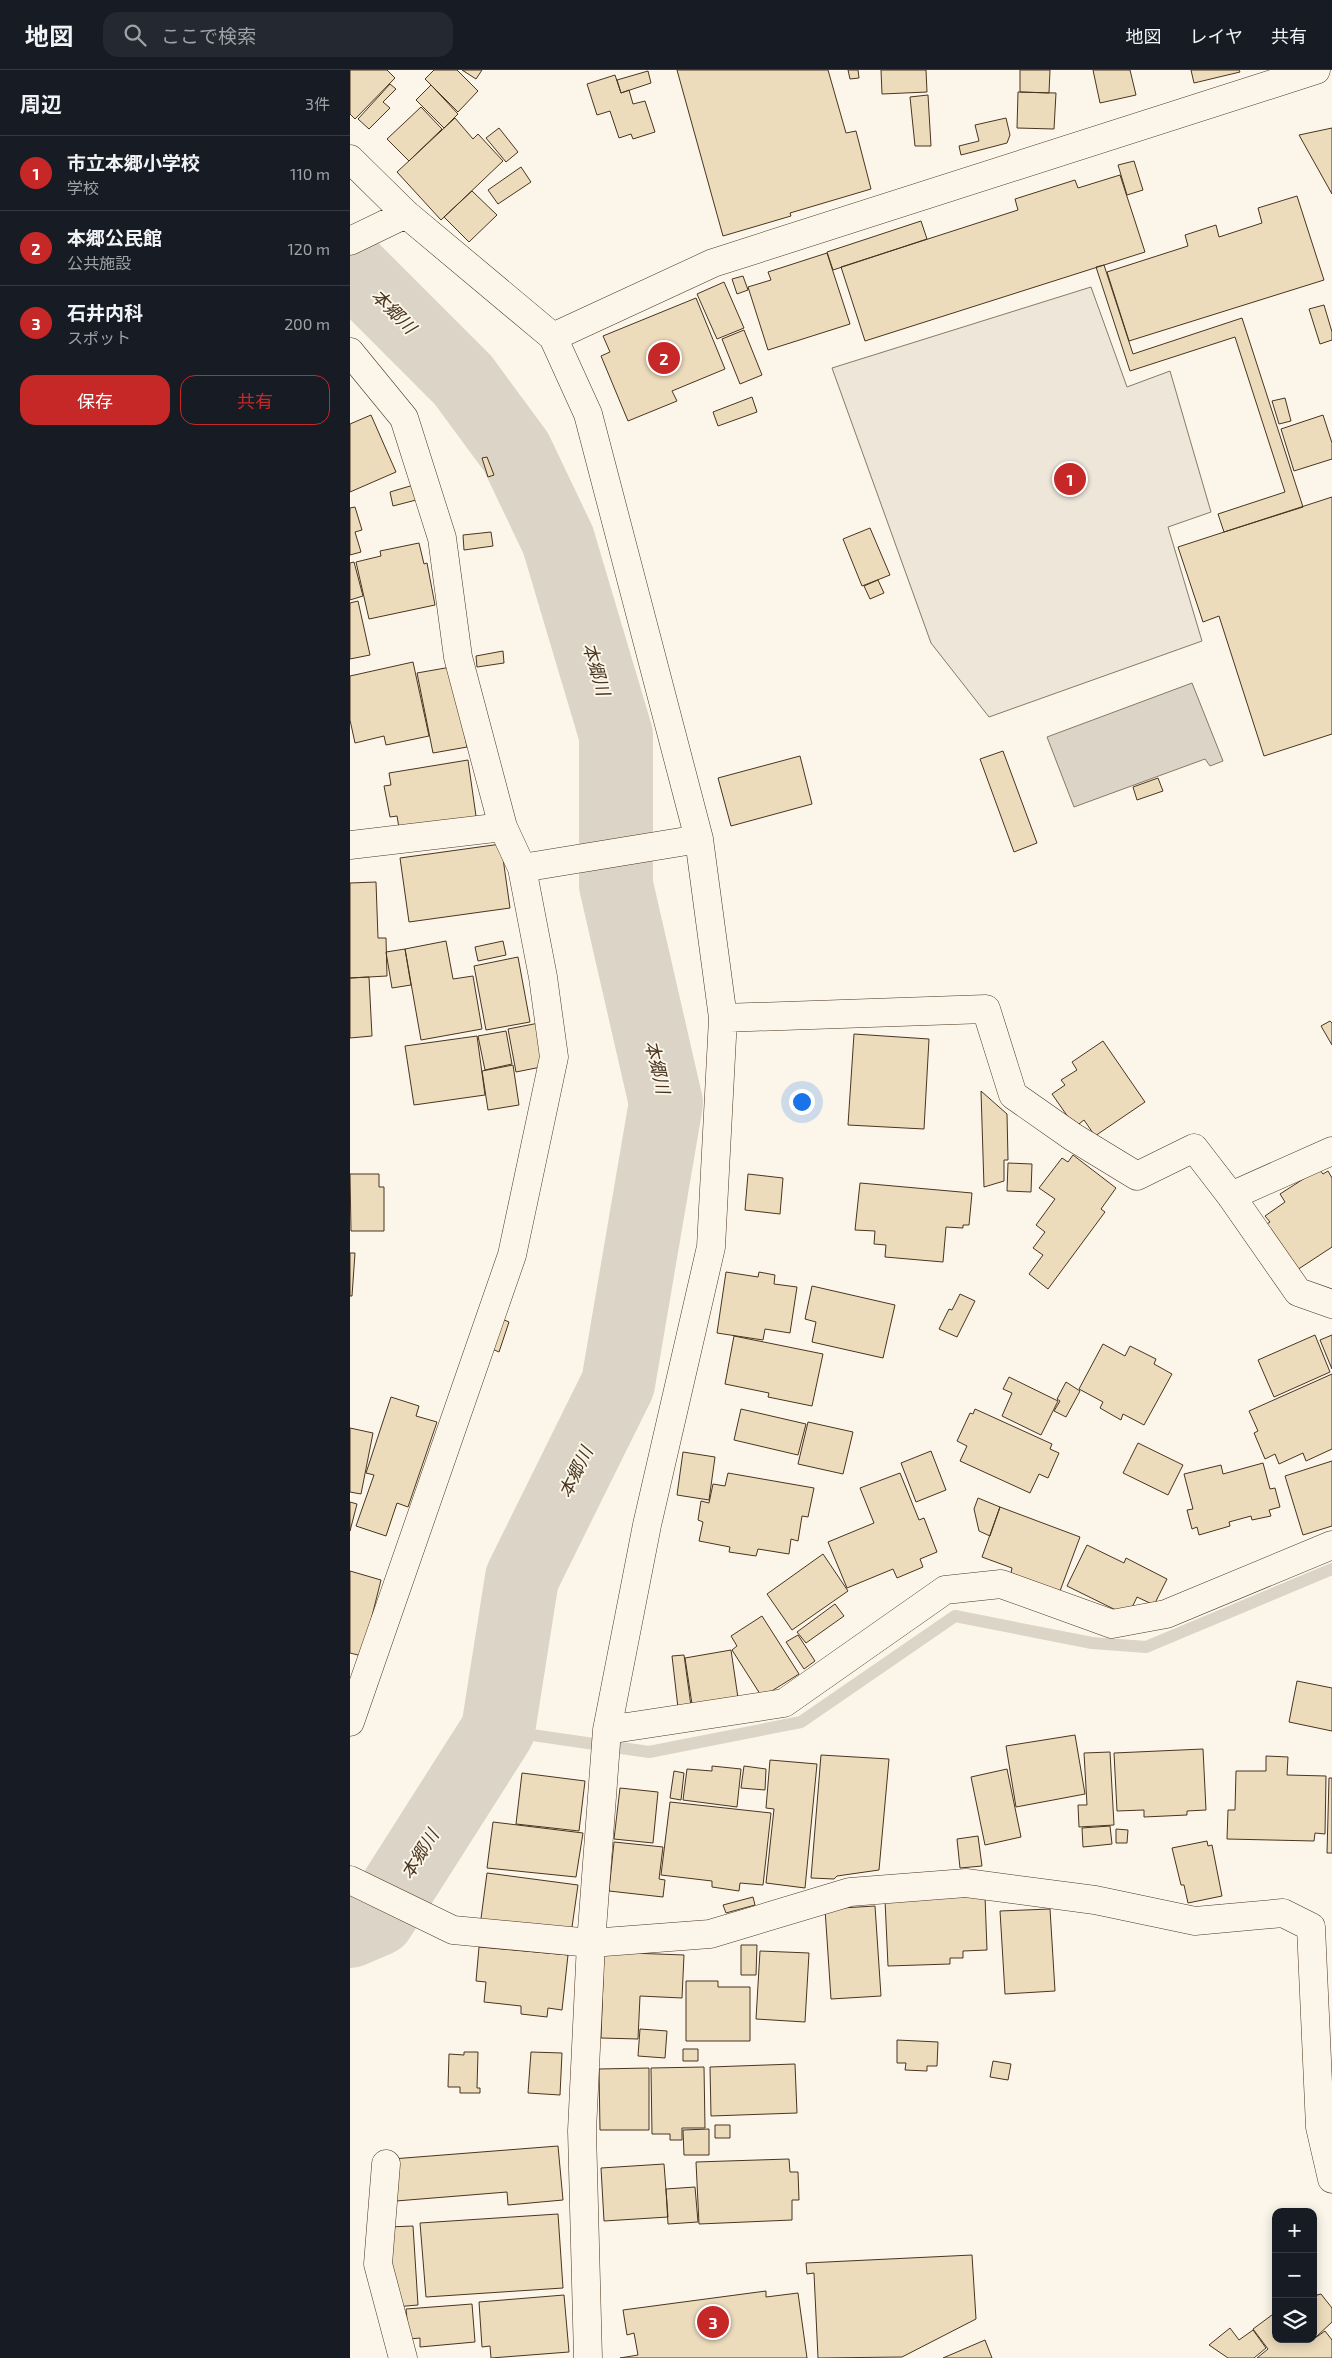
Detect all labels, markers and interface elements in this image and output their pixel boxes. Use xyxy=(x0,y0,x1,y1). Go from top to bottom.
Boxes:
search box xyxy=(103,12,453,57)
text: 地図 xyxy=(25,21,73,50)
icon: search xyxy=(121,21,149,49)
text: ここで検索 xyxy=(161,24,256,47)
text: 地図 xyxy=(1126,25,1162,47)
text: レイヤ xyxy=(1190,25,1243,47)
text: 共有 xyxy=(1271,25,1307,47)
text: 周辺 xyxy=(20,91,62,116)
text: 3件 xyxy=(305,94,330,113)
text: 市立本郷小学校 xyxy=(67,151,200,174)
text: 1 xyxy=(33,164,39,183)
text: 110 m xyxy=(290,164,330,183)
text: 学校 xyxy=(67,178,99,197)
text: 本郷公民館 xyxy=(67,226,162,249)
text: 2 xyxy=(31,239,41,258)
text: 120 m xyxy=(287,239,330,258)
text: 公共施設 xyxy=(67,253,131,272)
water label: 本郷川 xyxy=(367,284,422,339)
text: 石井内科 xyxy=(67,301,143,324)
text: 3 xyxy=(31,314,41,333)
text: 200 m xyxy=(284,314,330,333)
text: スポット xyxy=(67,328,131,347)
pin: 2 xyxy=(648,339,680,377)
button: 保存 xyxy=(20,375,170,425)
button: 共有 xyxy=(180,375,330,425)
pin: 1 xyxy=(1054,460,1086,498)
water label: 本郷川 xyxy=(579,640,616,700)
water label: 本郷川 xyxy=(641,1038,675,1098)
your location xyxy=(789,1089,815,1115)
water label: 本郷川 xyxy=(553,1441,598,1501)
water label: 本郷川 xyxy=(395,1824,444,1883)
map controls xyxy=(1272,2208,1317,2343)
button: + xyxy=(1272,2208,1317,2253)
button: − xyxy=(1272,2253,1317,2298)
button: layers xyxy=(1272,2298,1317,2343)
pin: 3 xyxy=(697,2303,729,2341)

